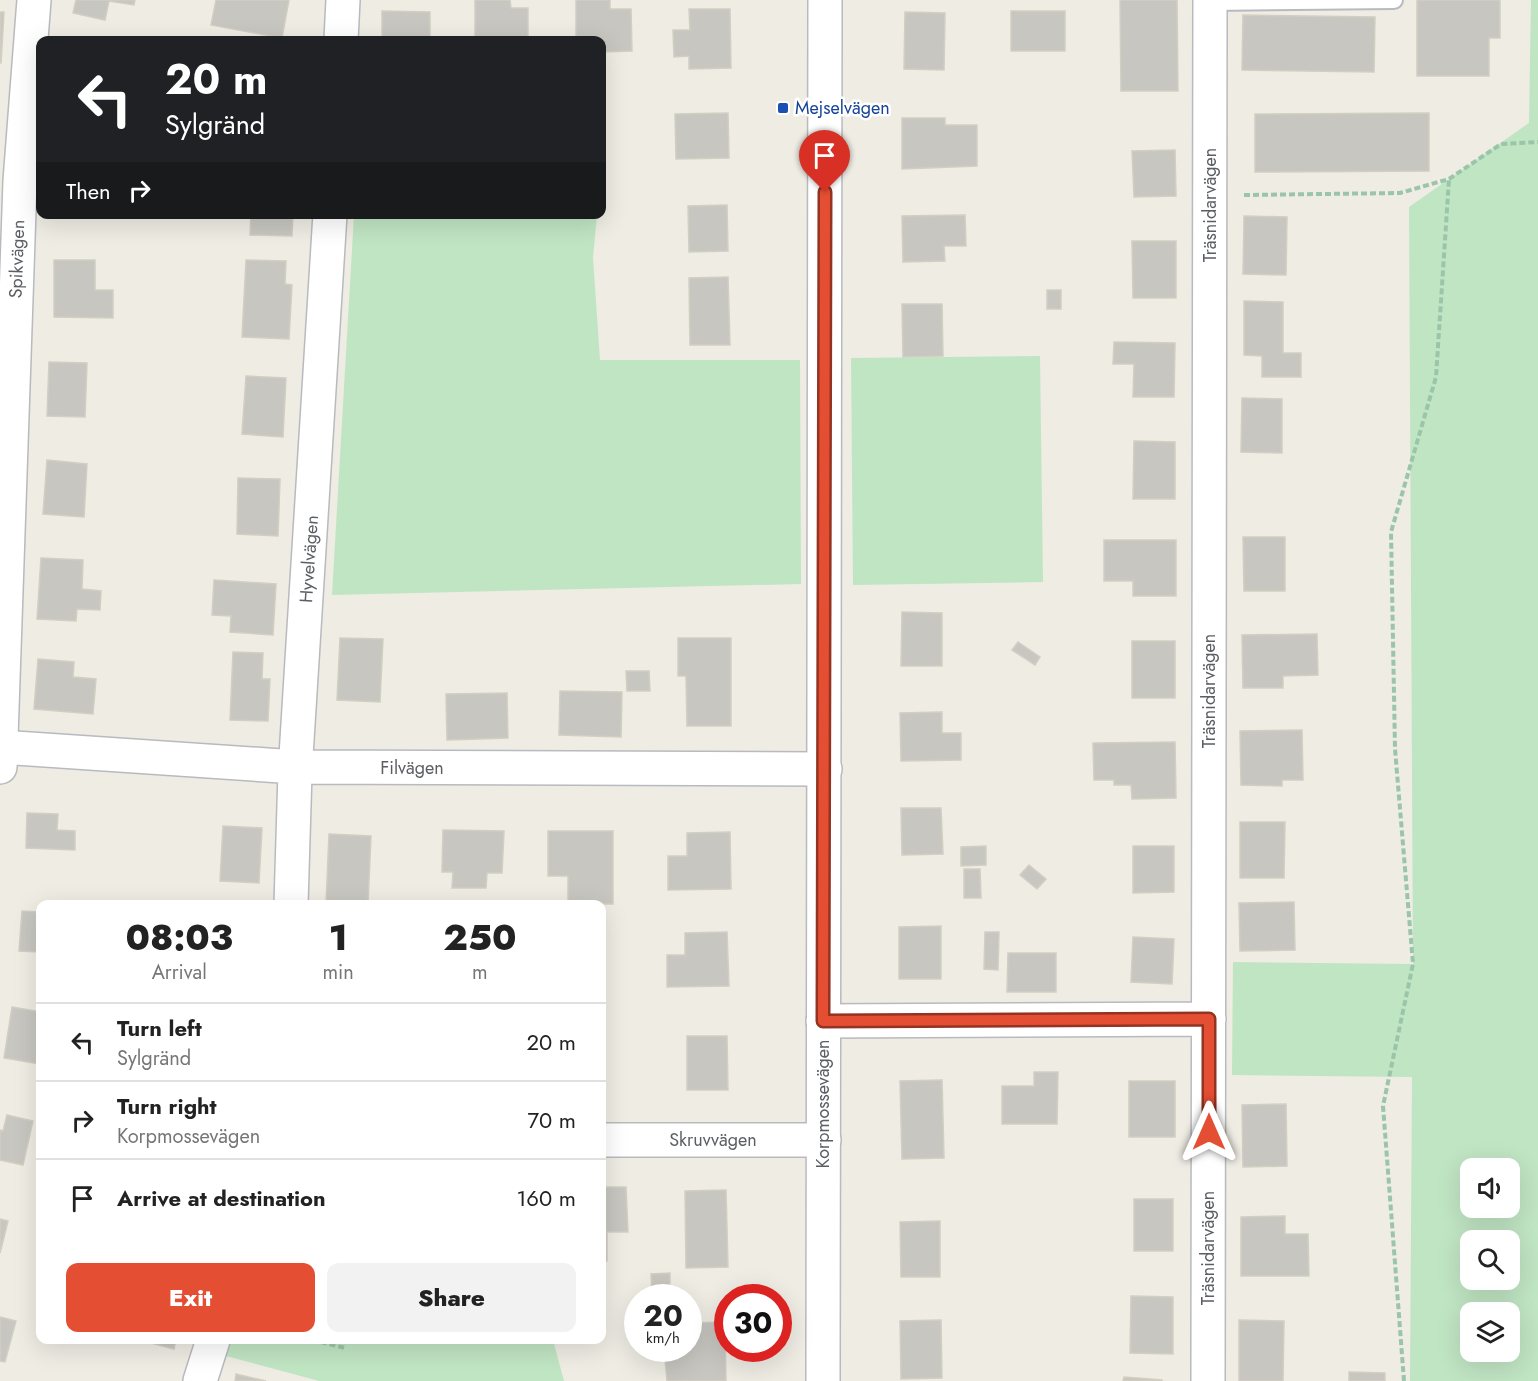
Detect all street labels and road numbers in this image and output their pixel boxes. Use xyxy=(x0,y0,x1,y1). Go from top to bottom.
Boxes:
street label: Träsnidarvägen xyxy=(1197,148,1223,262)
street label: Spikvägen xyxy=(3,219,31,299)
street label: Hyvelvägen xyxy=(293,514,325,604)
street label: Träsnidarvägen xyxy=(1196,634,1222,748)
street label: Filvägen xyxy=(380,755,444,781)
street label: Korpmossevägen xyxy=(810,1040,836,1168)
street label: Skruvvägen xyxy=(669,1127,757,1153)
street label: Träsnidarvägen xyxy=(1195,1191,1221,1305)

